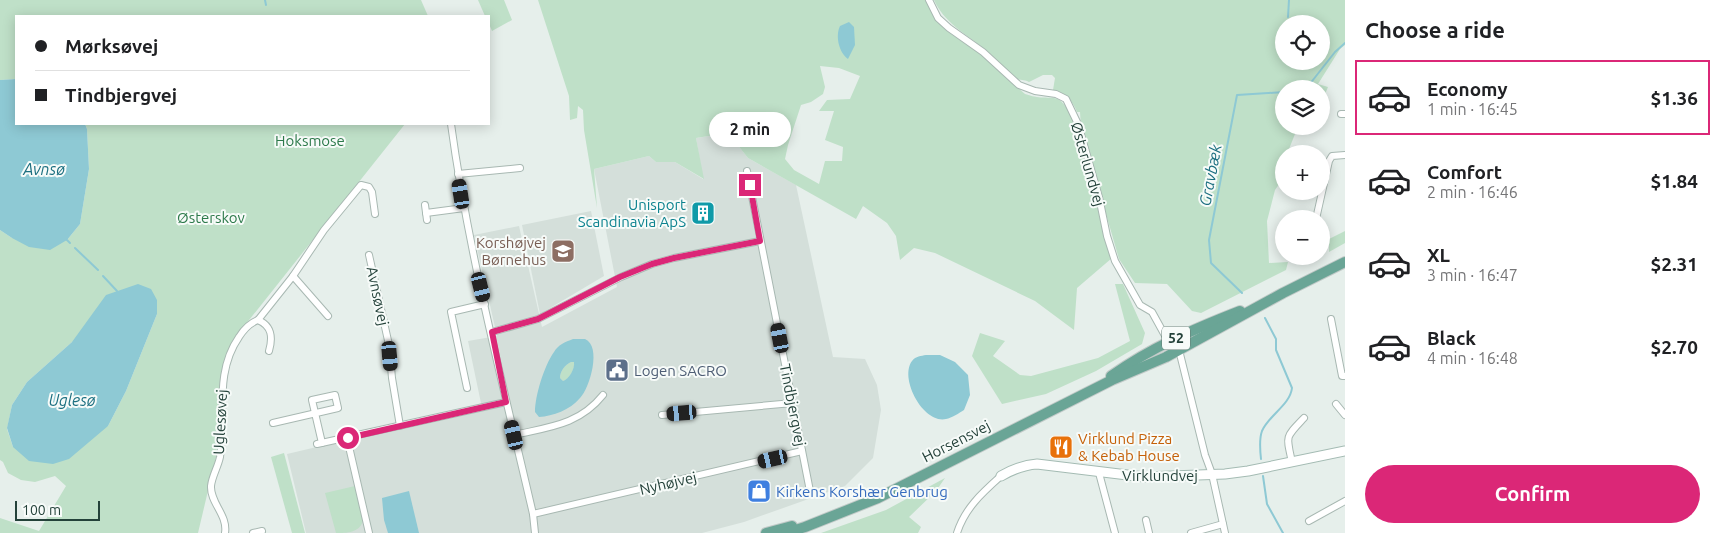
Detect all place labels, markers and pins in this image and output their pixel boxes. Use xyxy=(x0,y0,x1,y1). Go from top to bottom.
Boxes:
place label: Unisport Scandinavia ApS xyxy=(578,196,686,230)
building icon: Unisport Scandinavia ApS xyxy=(690,200,716,226)
place label: Korshøjvej Børnehus xyxy=(476,234,546,268)
school or university icon: Korshøjvej Børnehus xyxy=(550,238,576,264)
public building icon: Logen SACRO xyxy=(604,357,630,383)
place label: Logen SACRO xyxy=(634,362,727,379)
place label: Virklund Pizza & Kebab House xyxy=(1078,430,1180,464)
restaurant icon: Virklund Pizza & Kebab House xyxy=(1048,434,1074,460)
shop icon: Kirkens Korshær Genbrug xyxy=(746,478,772,504)
place label: Kirkens Korshær Genbrug xyxy=(776,483,948,500)

